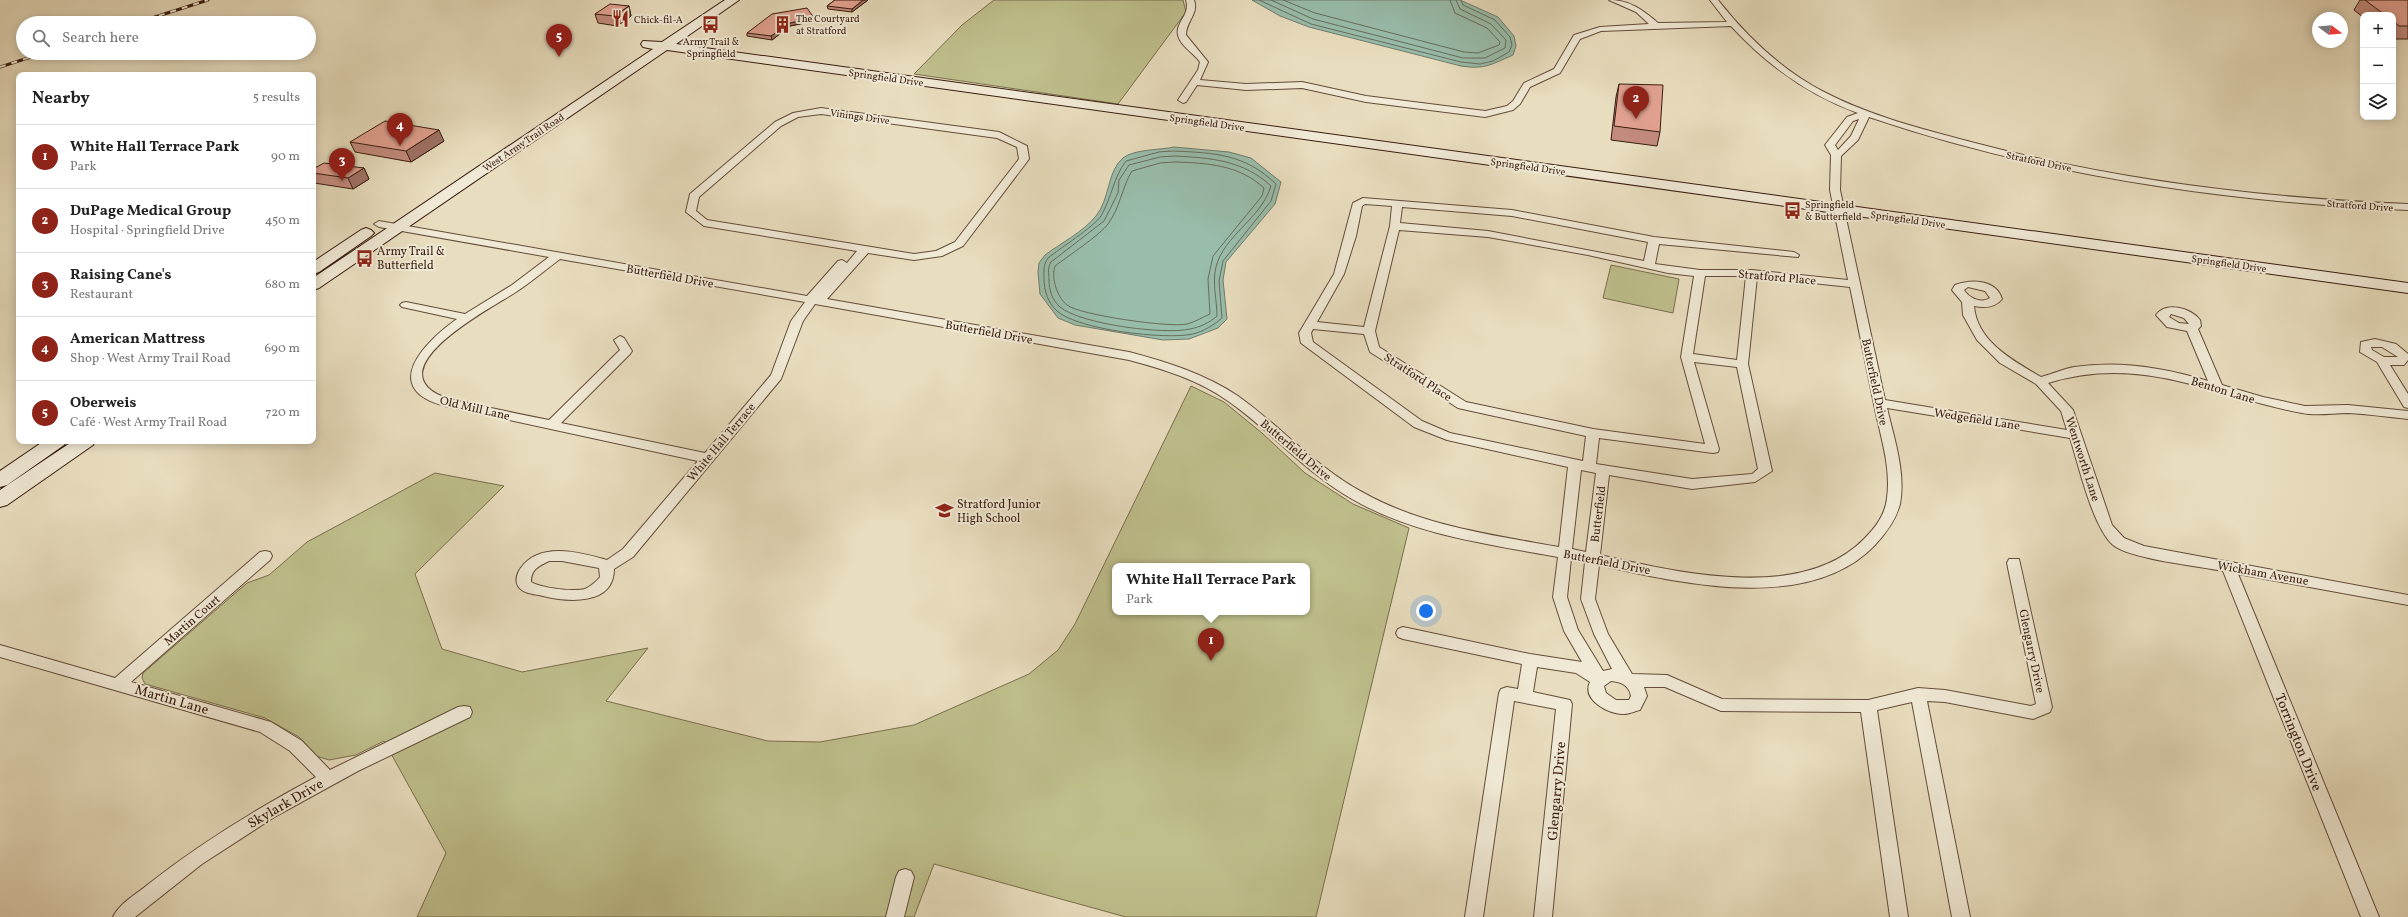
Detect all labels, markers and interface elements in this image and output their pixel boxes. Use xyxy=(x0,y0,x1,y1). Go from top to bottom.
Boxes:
restaurant icon: Chick-fil-A xyxy=(611,9,631,29)
place label: The Courtyard at Stratford xyxy=(796,12,860,38)
north arrow xyxy=(2312,12,2348,48)
map controls xyxy=(2360,12,2396,120)
button: + xyxy=(2360,12,2396,48)
place label: Chick-fil-A xyxy=(634,13,683,27)
bus stop icon: Army Trail & Springfield xyxy=(701,14,721,34)
building icon: The Courtyard at Stratford xyxy=(773,14,793,34)
search box xyxy=(16,16,316,60)
pin: 5 xyxy=(546,24,572,57)
icon: search xyxy=(30,27,52,49)
text: Search here xyxy=(62,28,139,49)
place label: Army Trail & Springfield xyxy=(683,35,739,61)
button: − xyxy=(2360,48,2396,84)
street label: Springfield Drive xyxy=(847,66,925,90)
button: layers xyxy=(2360,84,2396,120)
pin: 2 xyxy=(1623,86,1649,119)
text: Nearby xyxy=(32,87,90,110)
text: 5 results xyxy=(253,89,300,107)
street label: Vinings Drive xyxy=(829,106,891,128)
street label: West Army Trail Road xyxy=(480,110,567,175)
street label: Springfield Drive xyxy=(1168,111,1246,135)
pin: 4 xyxy=(387,113,413,146)
text: White Hall Terrace Park xyxy=(70,137,239,158)
text: 1 xyxy=(42,148,48,166)
text: 90 m xyxy=(271,148,300,166)
pin: 3 xyxy=(329,148,355,181)
street label: Stratford Drive xyxy=(2005,148,2073,176)
street label: Springfield Drive xyxy=(1489,155,1567,179)
text: Park xyxy=(70,158,97,176)
street label: Stratford Drive xyxy=(2326,197,2394,215)
place label: Springfield & Butterfield xyxy=(1805,198,1862,224)
bus stop icon: Springfield & Butterfield xyxy=(1782,200,1802,220)
text: DuPage Medical Group xyxy=(70,201,231,222)
street label: Springfield Drive xyxy=(1869,208,1947,232)
text: 2 xyxy=(42,212,48,230)
text: 450 m xyxy=(265,212,300,230)
text: Hospital · Springfield Drive xyxy=(70,222,225,240)
place label: Army Trail & Butterfield xyxy=(377,244,445,274)
bus stop icon: Army Trail & Butterfield xyxy=(354,248,374,268)
street label: Springfield Drive xyxy=(2190,252,2268,276)
street label: Butterfield Drive xyxy=(625,261,715,293)
text: Raising Cane's xyxy=(70,265,171,286)
street label: Stratford Place xyxy=(1737,267,1817,289)
text: 3 xyxy=(42,276,48,294)
text: 680 m xyxy=(265,276,300,294)
text: Restaurant xyxy=(70,286,133,304)
street label: Butterfield Drive xyxy=(944,317,1034,349)
text: American Mattress xyxy=(70,329,205,350)
street label: Butterfield Drive xyxy=(1857,337,1891,427)
text: 4 xyxy=(41,340,49,358)
text: 690 m xyxy=(264,340,300,358)
text: Shop · West Army Trail Road xyxy=(70,350,231,368)
street label: Stratford Place xyxy=(1380,350,1455,406)
street label: Benton Lane xyxy=(2189,374,2257,408)
text: Oberweis xyxy=(70,393,136,414)
street label: Old Mill Lane xyxy=(438,393,512,425)
street label: White Hall Terrace xyxy=(684,400,760,485)
text: 5 xyxy=(42,404,48,422)
text: 720 m xyxy=(265,404,300,422)
street label: Wedgefield Lane xyxy=(1933,405,2021,435)
text: Café · West Army Trail Road xyxy=(70,414,227,432)
street label: Wentworth Lane xyxy=(2061,415,2103,504)
street label: Butterfield Drive xyxy=(1256,416,1335,486)
street label: Butterfield xyxy=(1588,485,1610,543)
place label: Stratford Junior High School xyxy=(957,497,1040,527)
school or university icon: Stratford Junior High School xyxy=(934,501,954,521)
street label: Butterfield Drive xyxy=(1562,547,1652,579)
street label: Wickham Avenue xyxy=(2216,558,2310,590)
popup xyxy=(1112,563,1310,615)
text: White Hall Terrace Park xyxy=(1126,570,1296,591)
text: Park xyxy=(1126,591,1153,609)
street label: Martin Court xyxy=(161,592,224,650)
your location xyxy=(1416,601,1436,621)
street label: Glengarry Drive xyxy=(2014,608,2048,695)
pin: 1 xyxy=(1198,628,1224,661)
street label: Martin Lane xyxy=(132,681,211,720)
street label: Torrington Drive xyxy=(2269,691,2326,795)
street label: Glengarry Drive xyxy=(1544,740,1571,841)
street label: Skylark Drive xyxy=(244,775,327,834)

